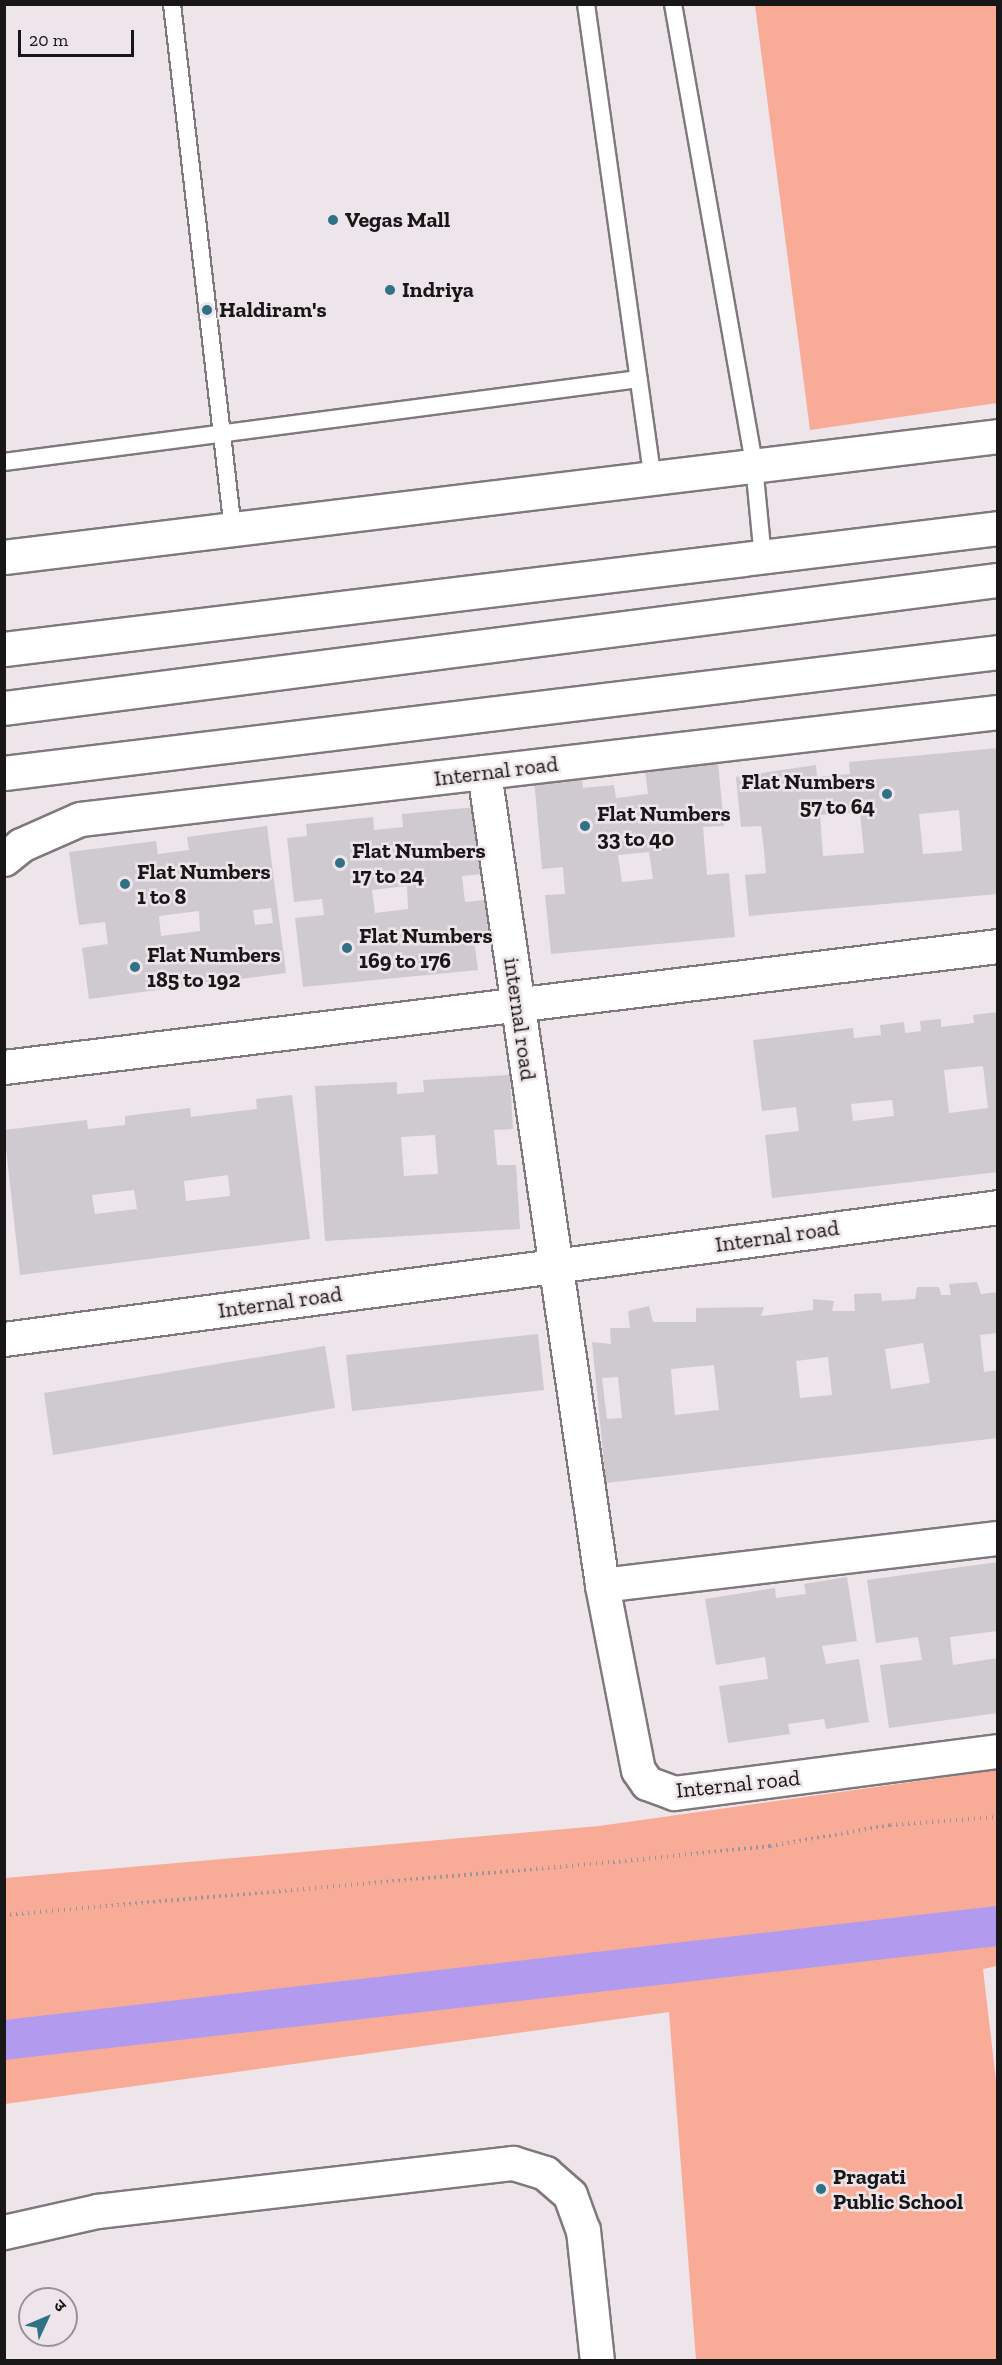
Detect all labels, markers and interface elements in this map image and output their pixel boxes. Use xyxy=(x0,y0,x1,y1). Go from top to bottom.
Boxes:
scale bar xyxy=(21,18,136,56)
text: 20 m xyxy=(29,29,68,51)
place label: Vegas Mall xyxy=(345,207,450,233)
marker: Vegas Mall xyxy=(326,213,340,227)
place label: Indriya xyxy=(402,277,474,303)
marker: Indriya xyxy=(383,283,397,297)
place label: Haldiram's xyxy=(219,297,327,323)
marker: Haldiram's xyxy=(200,303,214,317)
street label: Internal road xyxy=(432,750,560,792)
place label: Flat Numbers 57 to 64 xyxy=(741,768,875,819)
marker: Flat Numbers 57 to 64 xyxy=(880,787,894,801)
place label: Flat Numbers 33 to 40 xyxy=(597,800,731,852)
marker: Flat Numbers 33 to 40 xyxy=(578,819,592,833)
place label: Flat Numbers 17 to 24 xyxy=(352,837,486,888)
marker: Flat Numbers 17 to 24 xyxy=(333,856,347,870)
place label: Flat Numbers 1 to 8 xyxy=(137,858,271,909)
marker: Flat Numbers 1 to 8 xyxy=(118,877,132,891)
place label: Flat Numbers 169 to 176 xyxy=(359,922,493,974)
place label: Flat Numbers 185 to 192 xyxy=(147,941,281,992)
marker: Flat Numbers 169 to 176 xyxy=(340,941,354,955)
street label: internal road xyxy=(498,956,542,1082)
marker: Flat Numbers 185 to 192 xyxy=(128,960,142,974)
street label: Internal road xyxy=(713,1214,841,1258)
street label: Internal road xyxy=(216,1280,344,1324)
street label: Internal road xyxy=(675,1764,801,1804)
place label: Pragati Public School xyxy=(833,2163,963,2214)
marker: Pragati Public School xyxy=(814,2182,828,2196)
north arrow xyxy=(18,2287,78,2347)
text: उ xyxy=(50,2296,70,2316)

